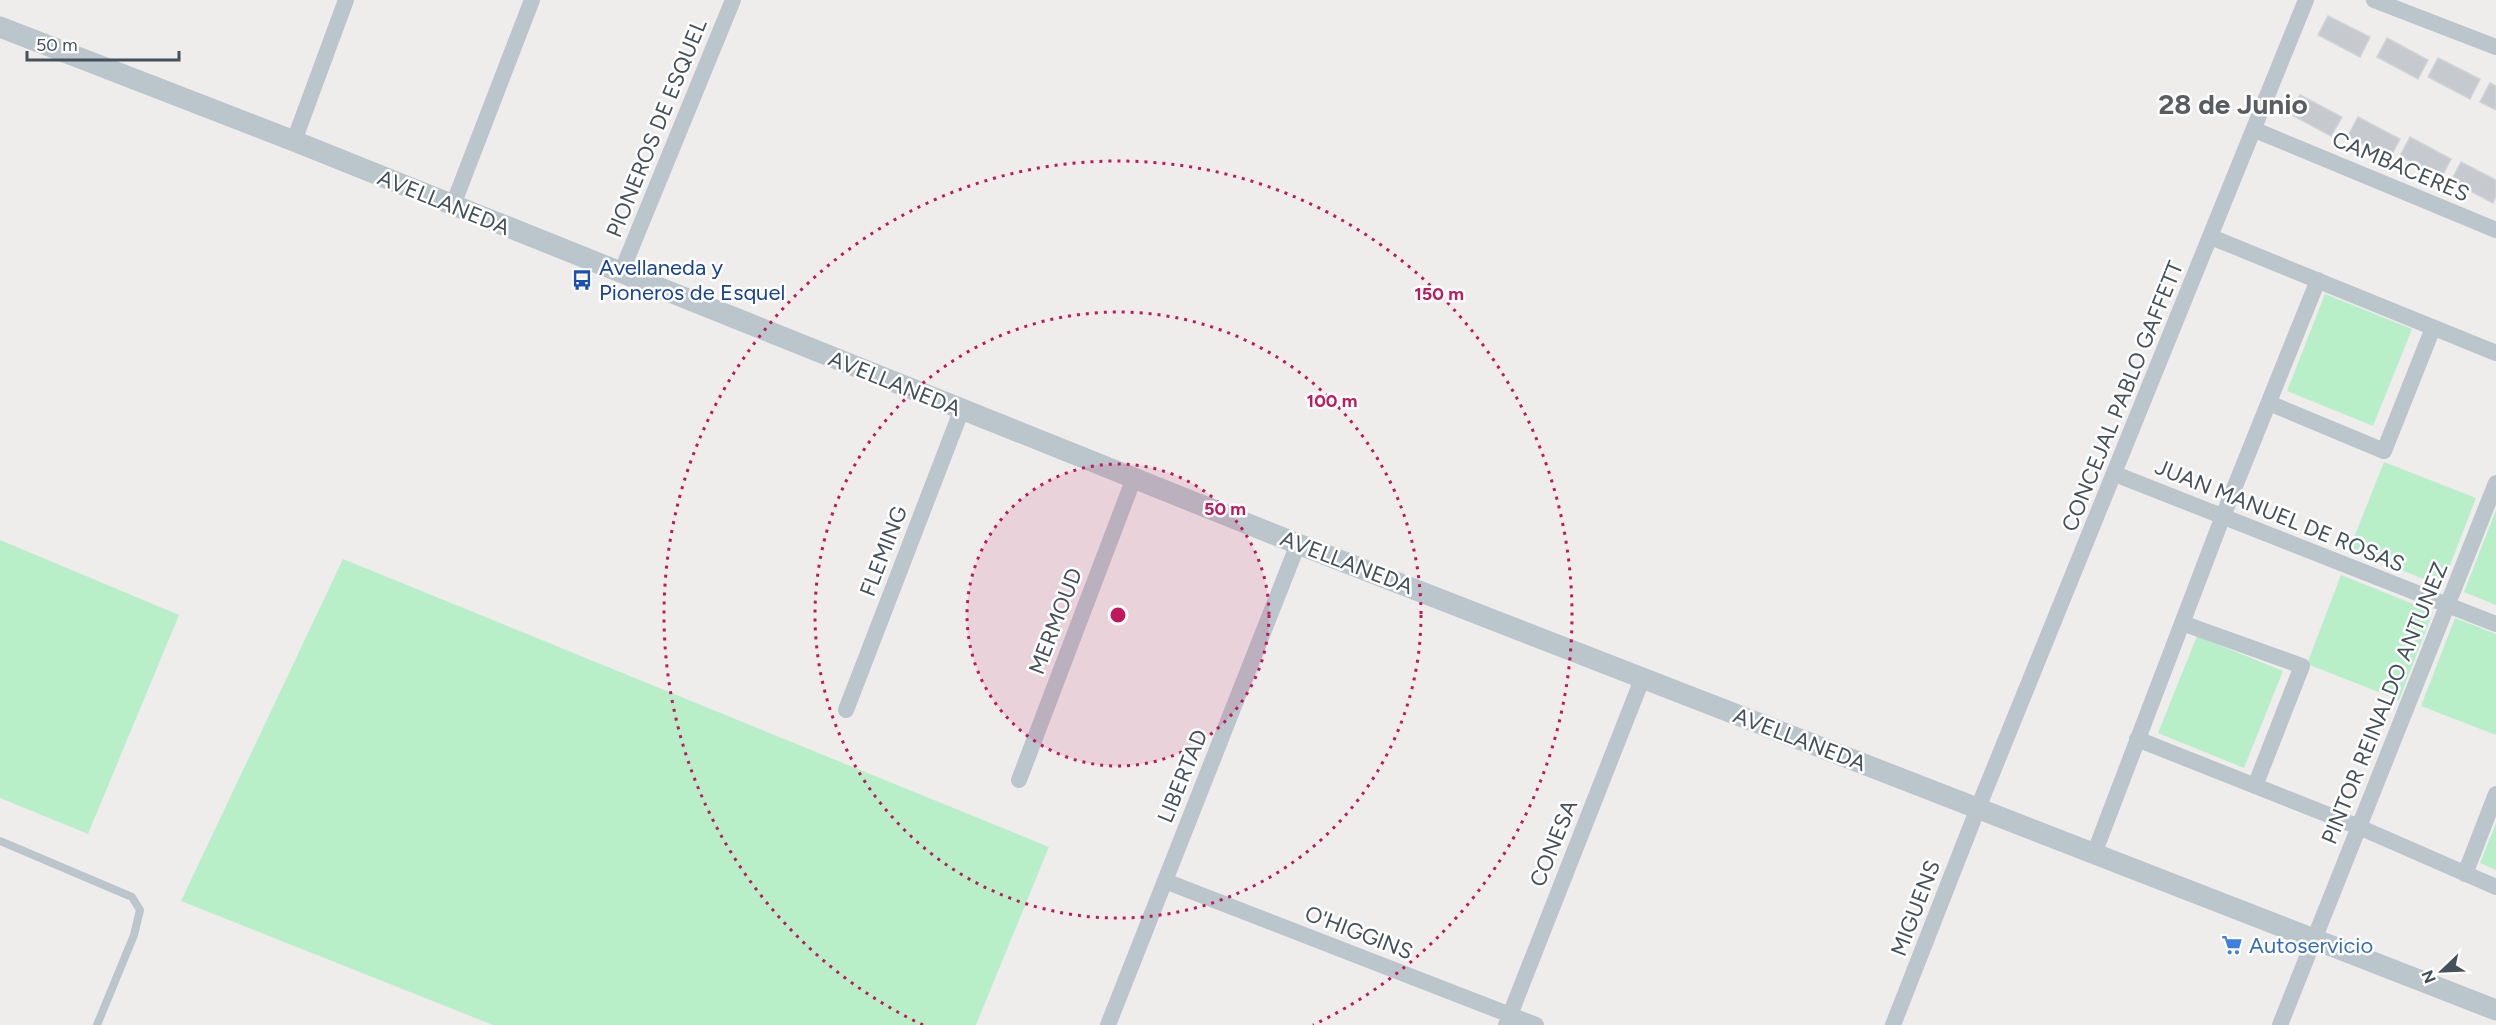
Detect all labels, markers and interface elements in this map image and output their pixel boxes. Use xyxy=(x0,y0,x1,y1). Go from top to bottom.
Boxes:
street label: PIONEROS DE ESQUEL xyxy=(600,15,713,241)
scale bar xyxy=(27,24,178,62)
text: 50 m xyxy=(36,34,78,56)
district label: 28 de Junio xyxy=(2158,87,2308,121)
street label: CAMBACERES xyxy=(2328,125,2473,207)
street label: AVELLANEDA xyxy=(374,164,514,241)
place label: Avellaneda y Pioneros de Esquel xyxy=(599,254,785,306)
street label: CONCEJAL PABLO GAFFETT xyxy=(2056,257,2189,535)
bus stop icon: Avellaneda y Pioneros de Esquel xyxy=(570,268,594,292)
text: 150 m xyxy=(1414,283,1464,305)
street label: AVELLANEDA xyxy=(825,345,965,422)
text: 100 m xyxy=(1307,390,1357,412)
street label: JUAN MANUEL DE ROSAS xyxy=(2151,453,2408,578)
text: 50 m xyxy=(1204,498,1246,520)
street label: FLEMING xyxy=(854,502,913,600)
street label: AVELLANEDA xyxy=(1277,525,1417,600)
street label: PINTOR REINALDO ANTUNEZ xyxy=(2315,558,2453,848)
street label: MERMOUD xyxy=(1023,564,1088,678)
centre of rings xyxy=(1108,605,1128,625)
street label: AVELLANEDA xyxy=(1730,702,1870,777)
street label: LIBERTAD xyxy=(1152,726,1213,827)
street label: CONESA xyxy=(1524,796,1583,891)
street label: MIGUENS xyxy=(1885,856,1946,960)
street label: O'HIGGINS xyxy=(1301,900,1417,965)
place label: Autoservicio xyxy=(2249,932,2373,959)
supermarket icon: Autoservicio xyxy=(2220,933,2244,957)
north arrow xyxy=(2412,941,2472,1001)
text: N xyxy=(2417,967,2440,986)

